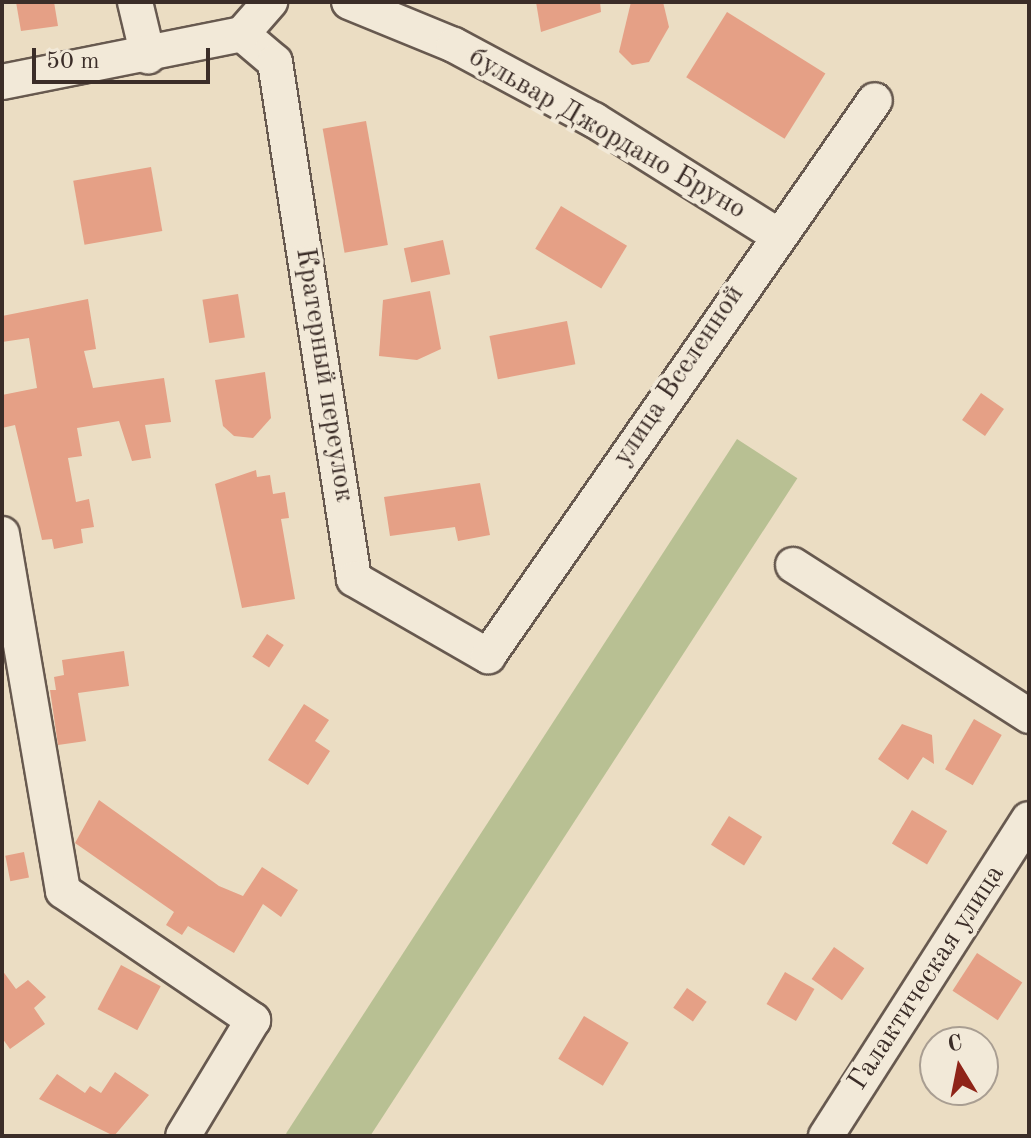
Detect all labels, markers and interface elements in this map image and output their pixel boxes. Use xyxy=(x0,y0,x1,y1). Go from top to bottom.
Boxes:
scale bar xyxy=(36,32,214,82)
street label: бульвар Джордано Бруно xyxy=(462,41,752,227)
text: 50 m xyxy=(46,50,100,74)
street label: Кратерный переулок xyxy=(287,245,361,505)
street label: улица Вселенной xyxy=(606,279,752,473)
street label: Галактическая улица xyxy=(842,859,1012,1097)
north arrow xyxy=(919,1026,999,1106)
text: С xyxy=(946,1032,964,1056)

